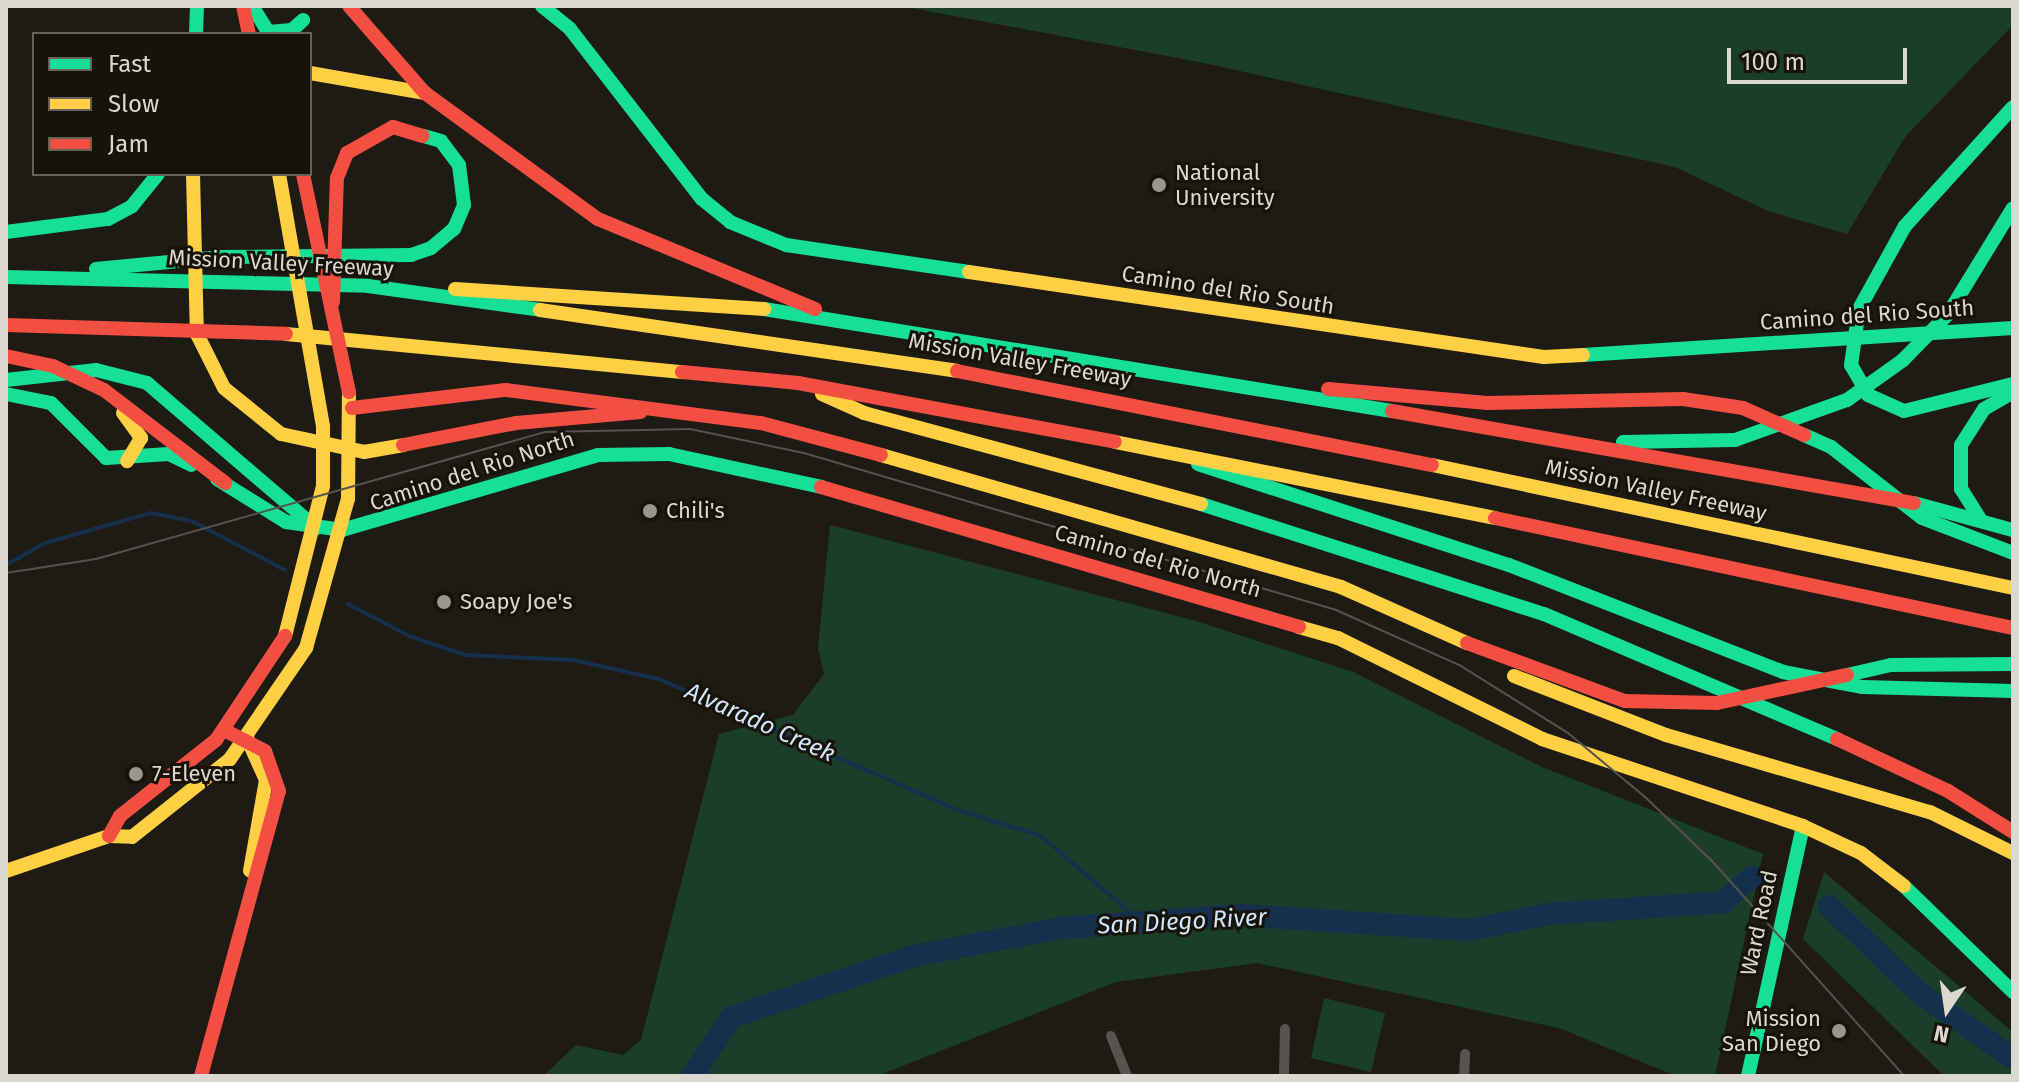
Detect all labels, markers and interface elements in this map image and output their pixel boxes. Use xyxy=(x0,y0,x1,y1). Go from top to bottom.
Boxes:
legend xyxy=(32,32,312,176)
scale bar xyxy=(1731,32,1911,82)
text: 100 m xyxy=(1741,48,1805,76)
text: Fast xyxy=(108,50,151,78)
text: Slow xyxy=(108,90,159,118)
text: Jam xyxy=(108,130,149,158)
place label: National University xyxy=(1175,159,1275,210)
marker: National University xyxy=(1150,176,1168,194)
street label: Mission Valley Freeway xyxy=(168,244,394,282)
street label: Camino del Rio South xyxy=(1120,260,1336,320)
street label: Camino del Rio South xyxy=(1759,294,1975,336)
street label: Mission Valley Freeway xyxy=(907,327,1133,393)
street label: Camino del Rio North xyxy=(366,425,578,517)
street label: Mission Valley Freeway xyxy=(1543,454,1769,526)
place label: Chili's xyxy=(666,498,725,524)
marker: Chili's xyxy=(641,502,659,520)
street label: Camino del Rio North xyxy=(1052,519,1264,603)
place label: Soapy Joe's xyxy=(460,589,572,615)
marker: Soapy Joe's xyxy=(435,593,453,611)
water label: Alvarado Creek xyxy=(681,677,839,769)
place label: 7-Eleven xyxy=(152,761,236,787)
marker: 7-Eleven xyxy=(127,765,145,783)
street label: Ward Road xyxy=(1735,868,1783,978)
water label: San Diego River xyxy=(1097,903,1267,941)
north arrow xyxy=(1907,970,1987,1050)
place label: Mission San Diego xyxy=(1722,1005,1821,1056)
text: N xyxy=(1931,1019,1952,1049)
marker: Mission San Diego xyxy=(1828,1020,1850,1042)

